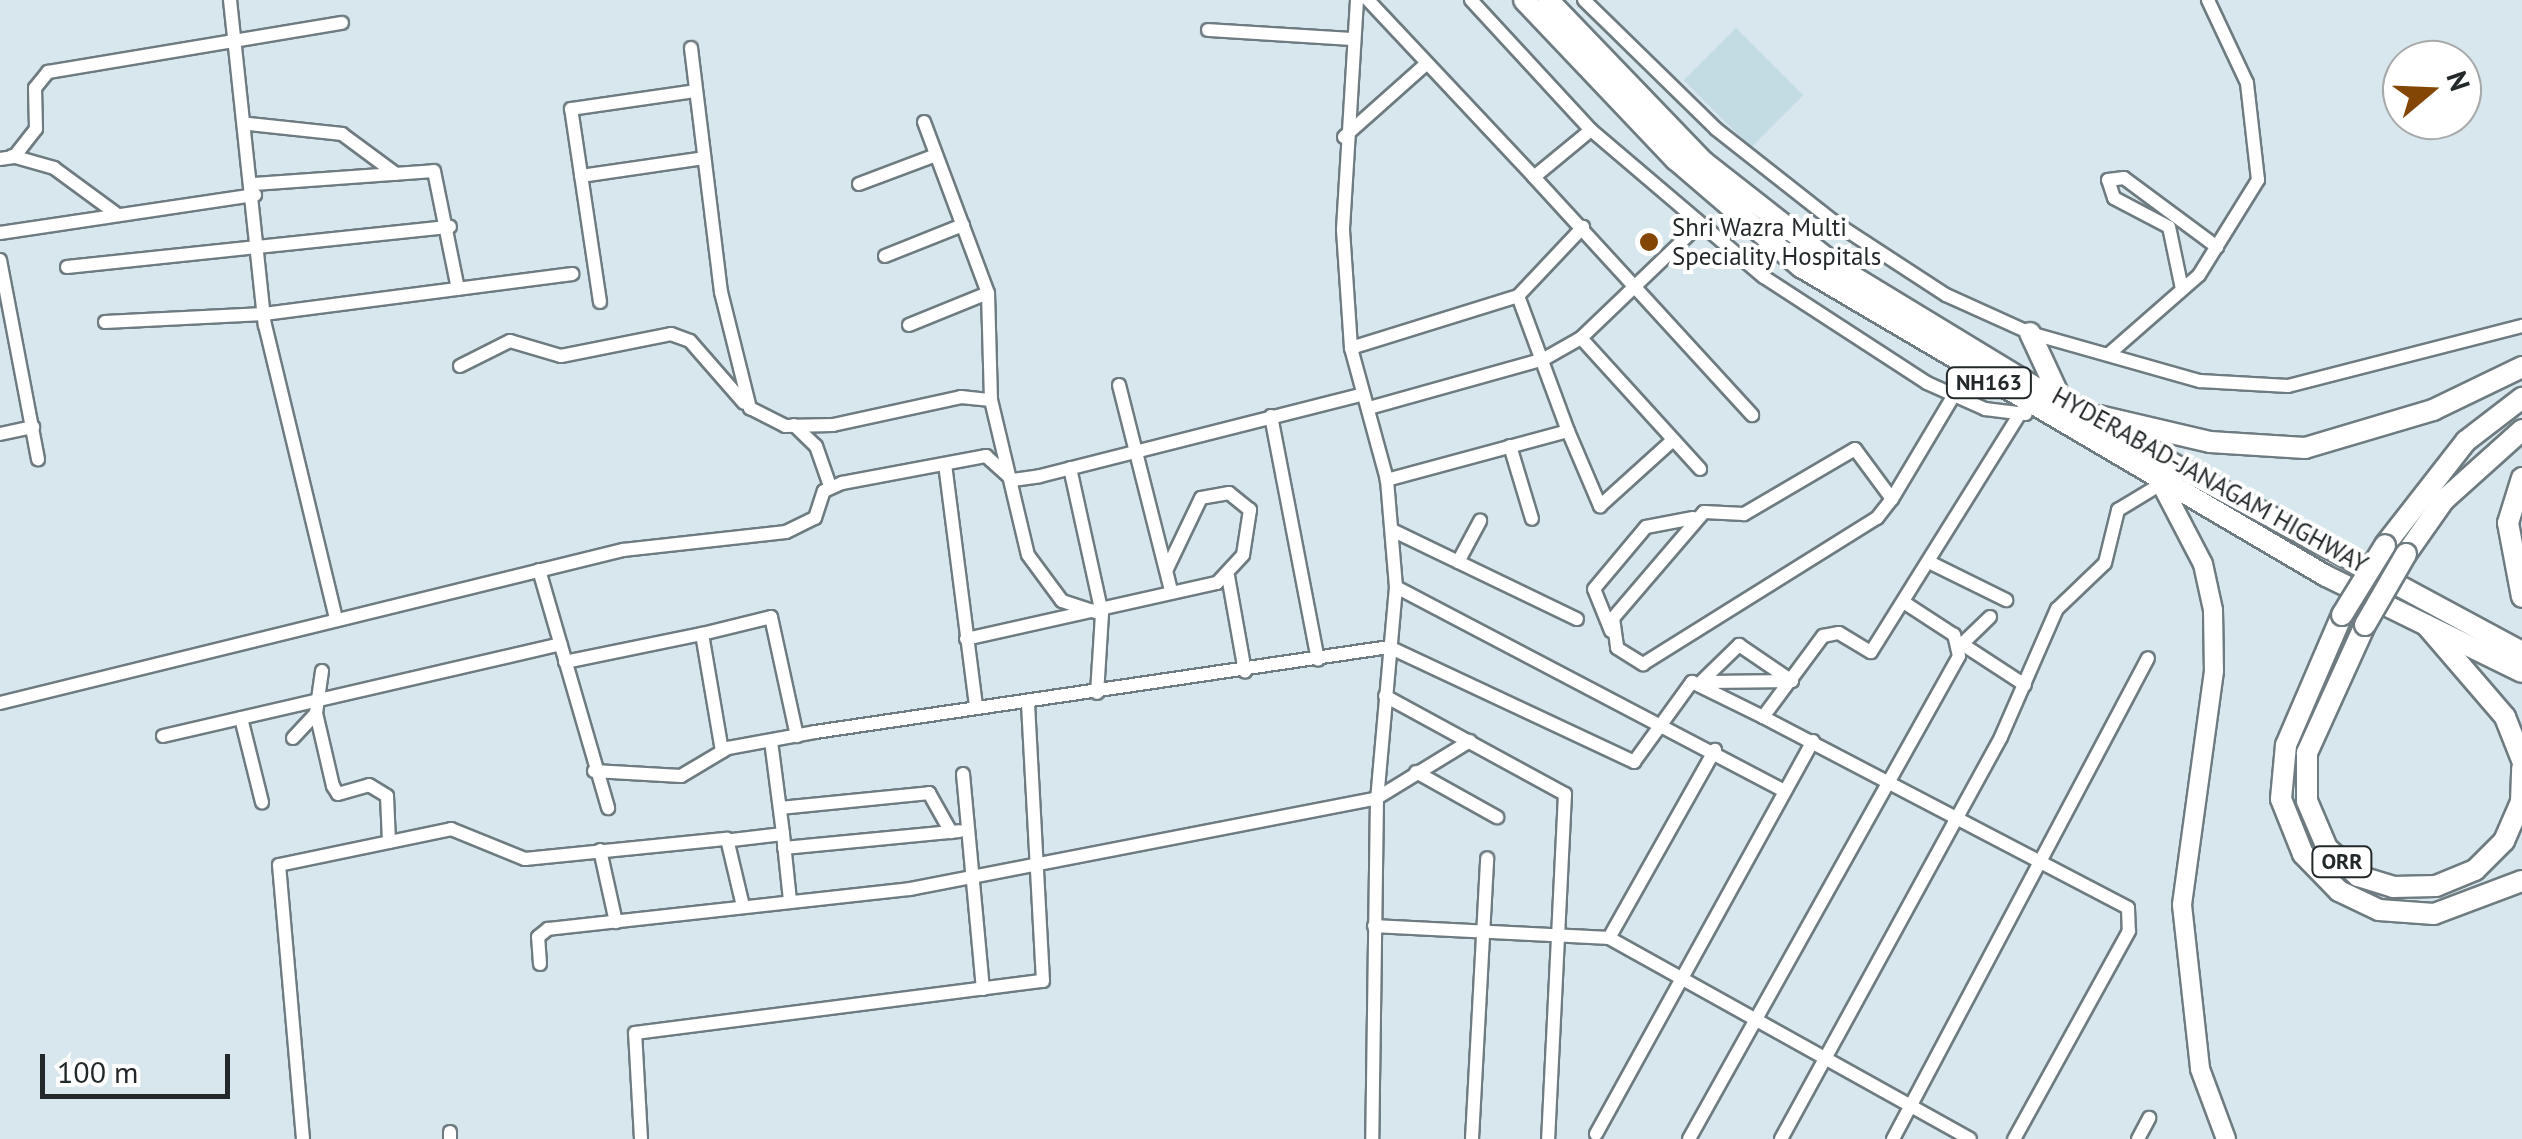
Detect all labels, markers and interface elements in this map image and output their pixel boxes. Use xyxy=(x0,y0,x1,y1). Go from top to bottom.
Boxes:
north arrow xyxy=(2382,40,2482,140)
text: N xyxy=(2438,66,2479,95)
place label: Shri Wazra Multi Speciality Hospitals xyxy=(1672,213,1882,272)
marker: Shri Wazra Multi Speciality Hospitals xyxy=(1636,229,1662,255)
road number: NH163 xyxy=(1944,366,2034,400)
street label: HYDERABAD-JANAGAM HIGHWAY xyxy=(2047,381,2373,579)
road number: ORR xyxy=(2310,845,2374,879)
scale bar xyxy=(45,1034,235,1096)
text: 100 m xyxy=(57,1052,138,1091)

